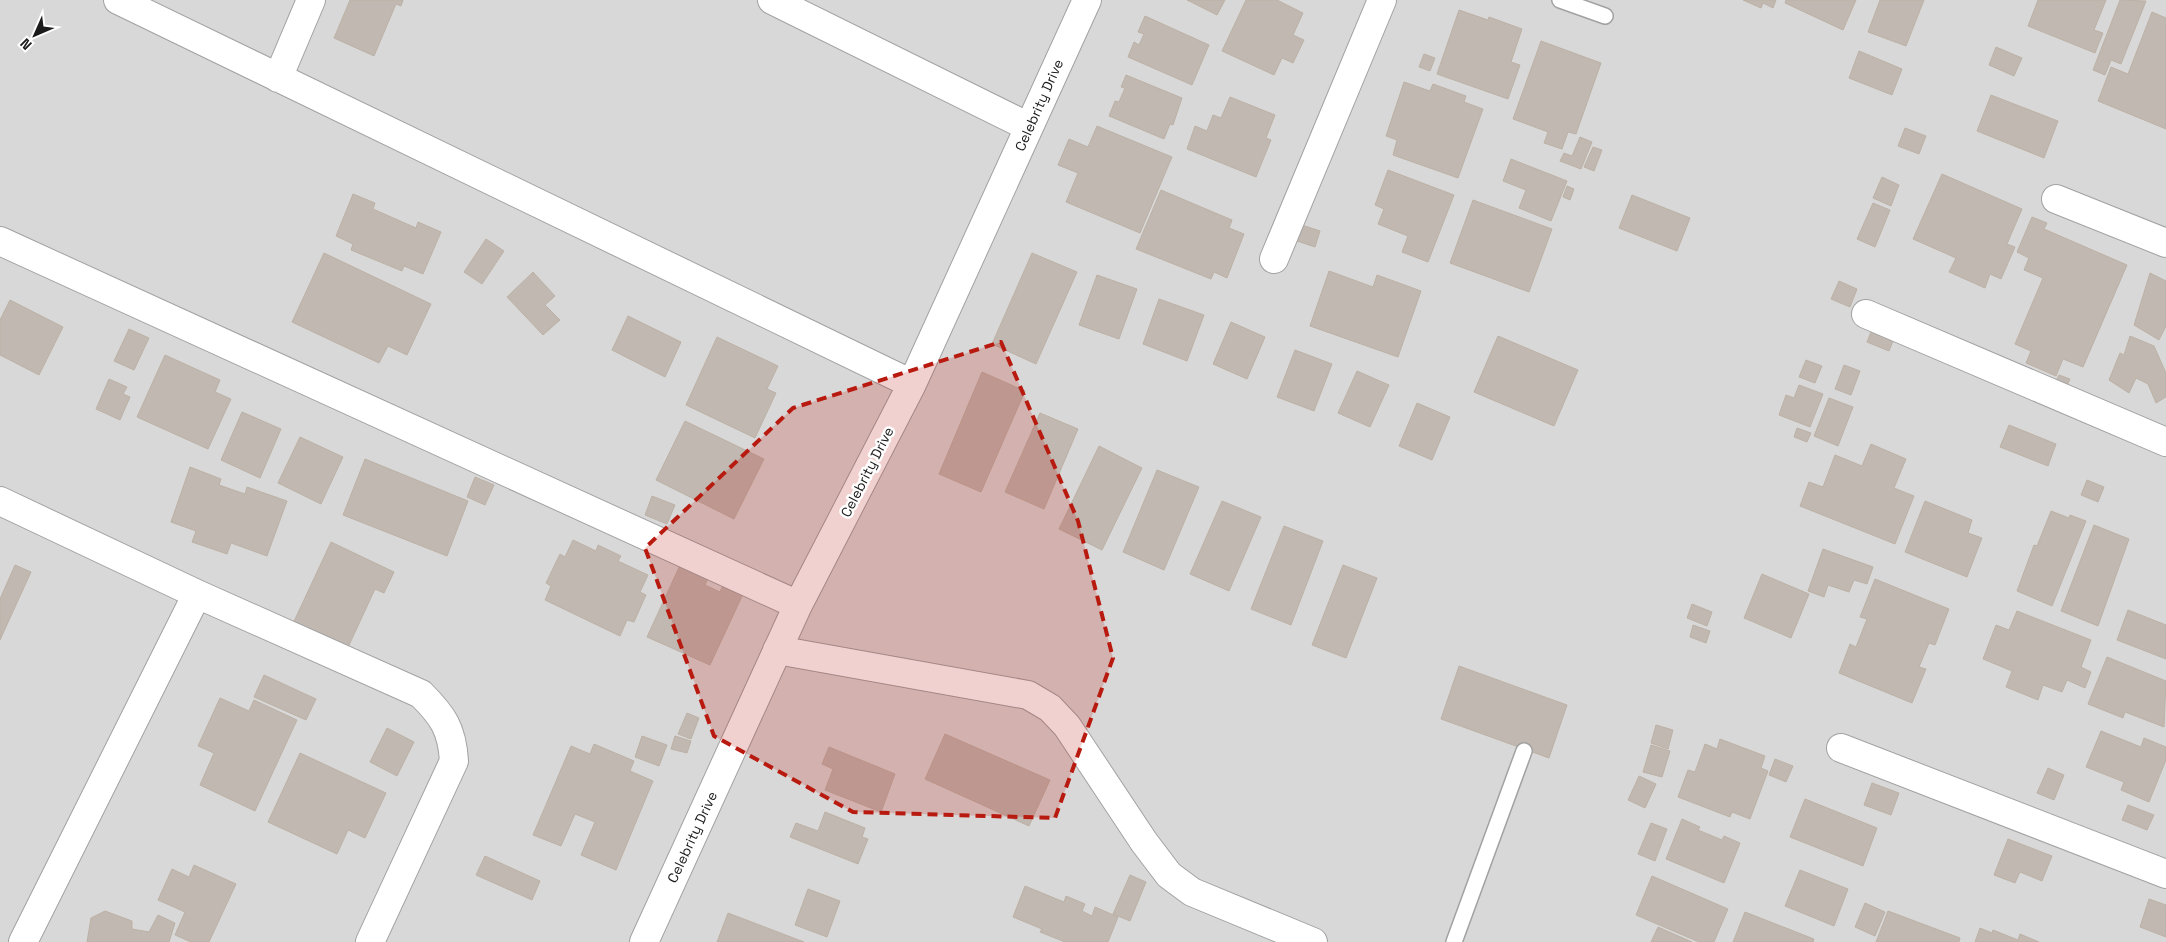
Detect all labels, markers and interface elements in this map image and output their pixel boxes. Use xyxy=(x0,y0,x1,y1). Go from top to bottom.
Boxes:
north arrow xyxy=(10,10,60,60)
text: N xyxy=(16,35,35,54)
street label: Celebrity Drive xyxy=(1011,56,1067,154)
street label: Celebrity Drive xyxy=(837,424,897,520)
street label: Celebrity Drive xyxy=(663,788,721,886)

